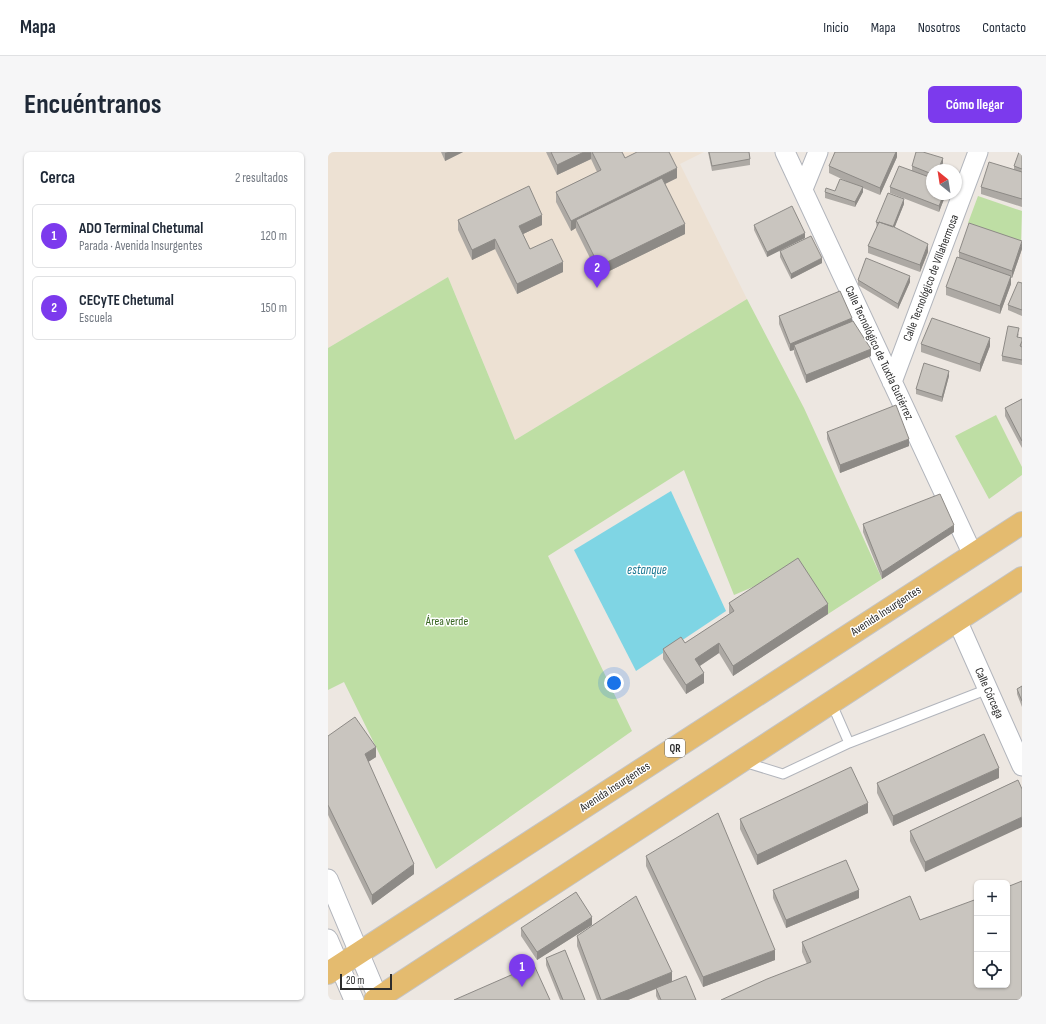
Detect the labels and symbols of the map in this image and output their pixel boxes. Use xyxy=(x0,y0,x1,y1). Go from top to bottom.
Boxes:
north arrow xyxy=(926,164,962,200)
street label: Calle Tecnológico de Villahermosa xyxy=(900,212,962,343)
pin: 2 xyxy=(584,255,610,288)
street label: Calle Tecnológico de Tuxtla Gutiérrez xyxy=(841,284,917,423)
water label: estanque xyxy=(627,562,667,578)
street label: Avenida Insurgentes xyxy=(847,583,924,640)
park label: Área verde xyxy=(425,614,468,629)
street label: Calle Córcega xyxy=(971,665,1007,721)
your location xyxy=(604,673,624,693)
road number: QR xyxy=(665,739,685,757)
street label: Avenida Insurgentes xyxy=(576,759,653,816)
pin: 1 xyxy=(509,954,535,987)
scale bar xyxy=(340,972,392,991)

